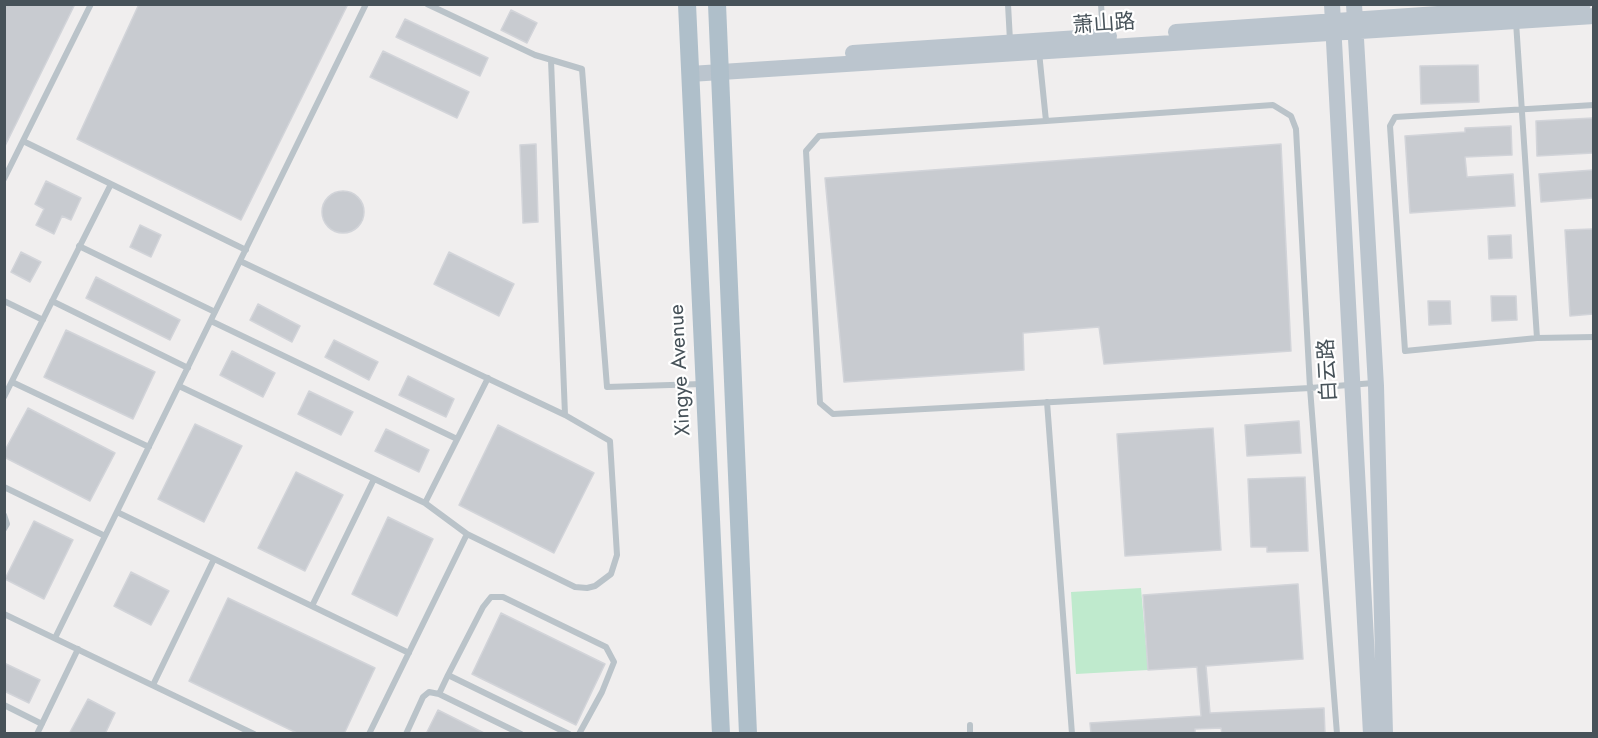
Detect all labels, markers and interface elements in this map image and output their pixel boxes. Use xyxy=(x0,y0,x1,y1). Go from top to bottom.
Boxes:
street label: 萧山路 xyxy=(1072,10,1136,40)
street label: Xingye Avenue xyxy=(665,304,697,436)
street label: 白云路 xyxy=(1315,338,1343,402)

